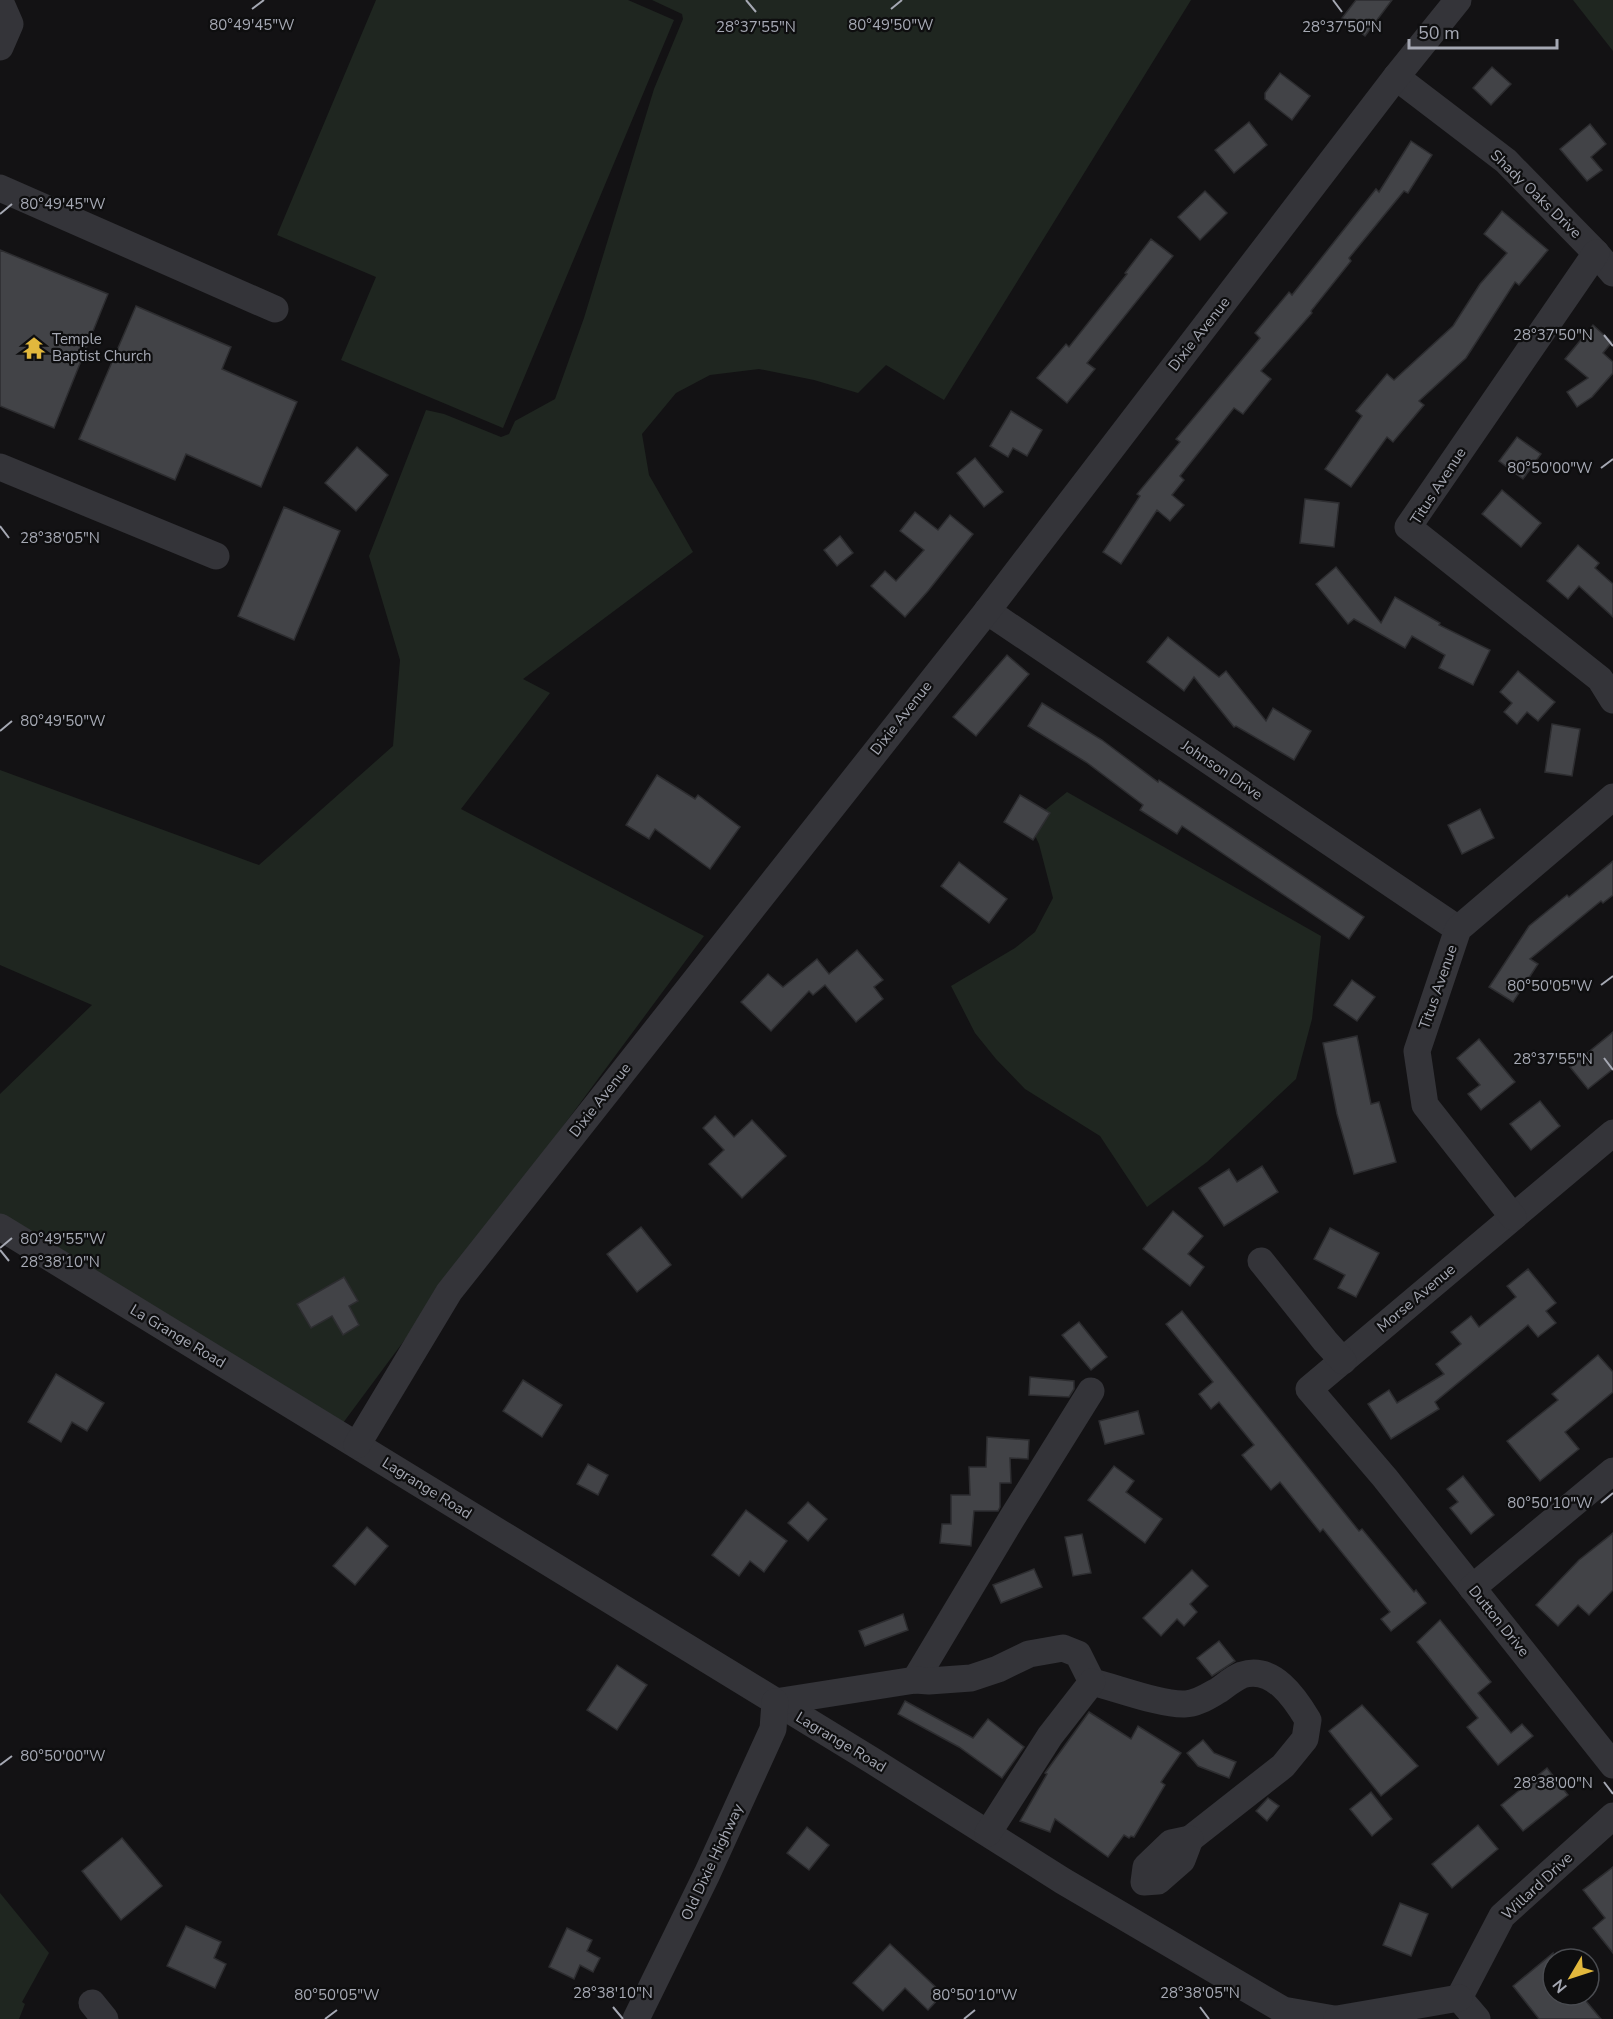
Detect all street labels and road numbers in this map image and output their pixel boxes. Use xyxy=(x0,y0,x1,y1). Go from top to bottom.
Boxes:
street label: Shady Oaks Drive xyxy=(1486,145,1586,243)
street label: Dixie Avenue xyxy=(1164,293,1234,375)
street label: Titus Avenue xyxy=(1406,444,1470,528)
street label: Dixie Avenue xyxy=(866,677,936,759)
street label: Johnson Drive xyxy=(1177,735,1266,805)
street label: Titus Avenue xyxy=(1414,942,1462,1032)
street label: Dixie Avenue xyxy=(565,1059,635,1141)
street label: Morse Avenue xyxy=(1373,1259,1459,1337)
street label: La Grange Road xyxy=(127,1300,229,1372)
street label: Lagrange Road xyxy=(378,1452,476,1524)
street label: Dutton Drive xyxy=(1464,1581,1534,1661)
street label: Lagrange Road xyxy=(792,1707,890,1777)
street label: Old Dixie Highway xyxy=(676,1800,748,1924)
street label: Willard Drive xyxy=(1497,1848,1577,1924)

